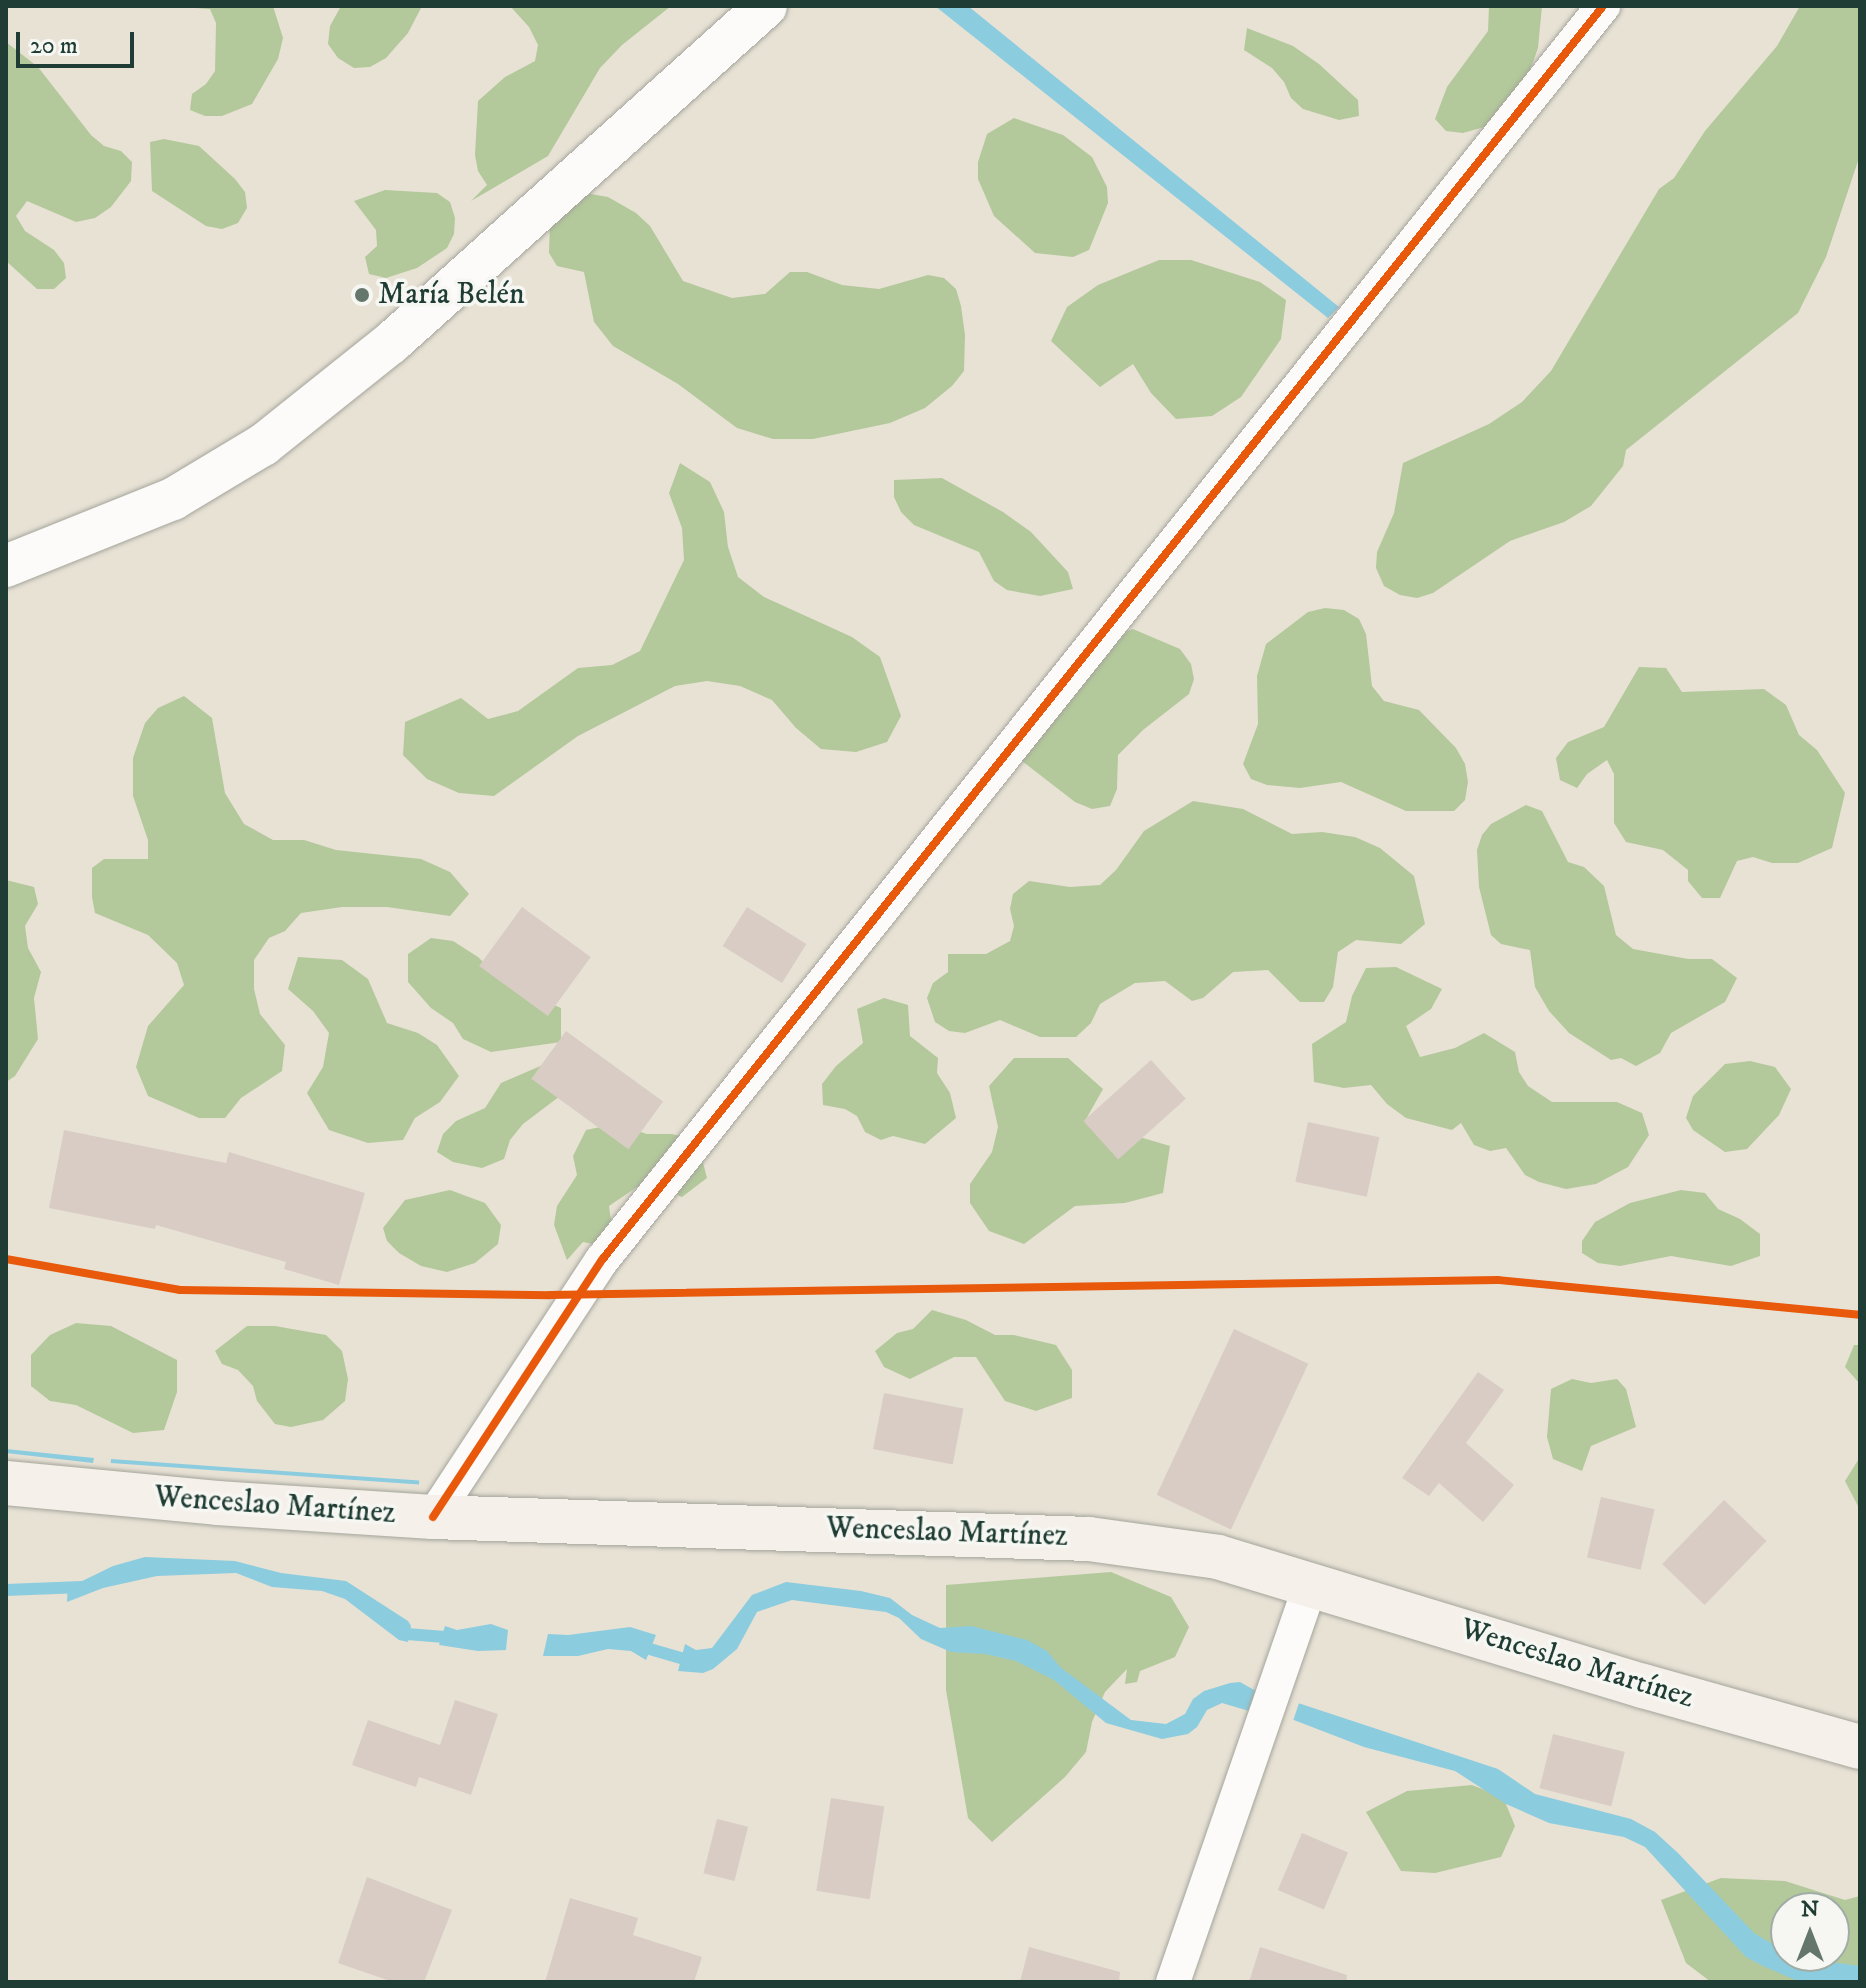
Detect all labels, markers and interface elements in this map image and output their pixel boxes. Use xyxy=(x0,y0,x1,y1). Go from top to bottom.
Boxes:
scale bar xyxy=(20,16,138,66)
text: 20 m xyxy=(30,31,78,61)
place label: María Belén xyxy=(378,277,525,313)
marker: María Belén xyxy=(353,286,371,304)
street label: Wenceslao Martínez xyxy=(153,1480,397,1532)
street label: Wenceslao Martínez xyxy=(826,1511,1068,1555)
street label: Wenceslao Martínez xyxy=(1456,1611,1698,1717)
north arrow xyxy=(1770,1892,1850,1972)
text: N xyxy=(1801,1896,1819,1923)

